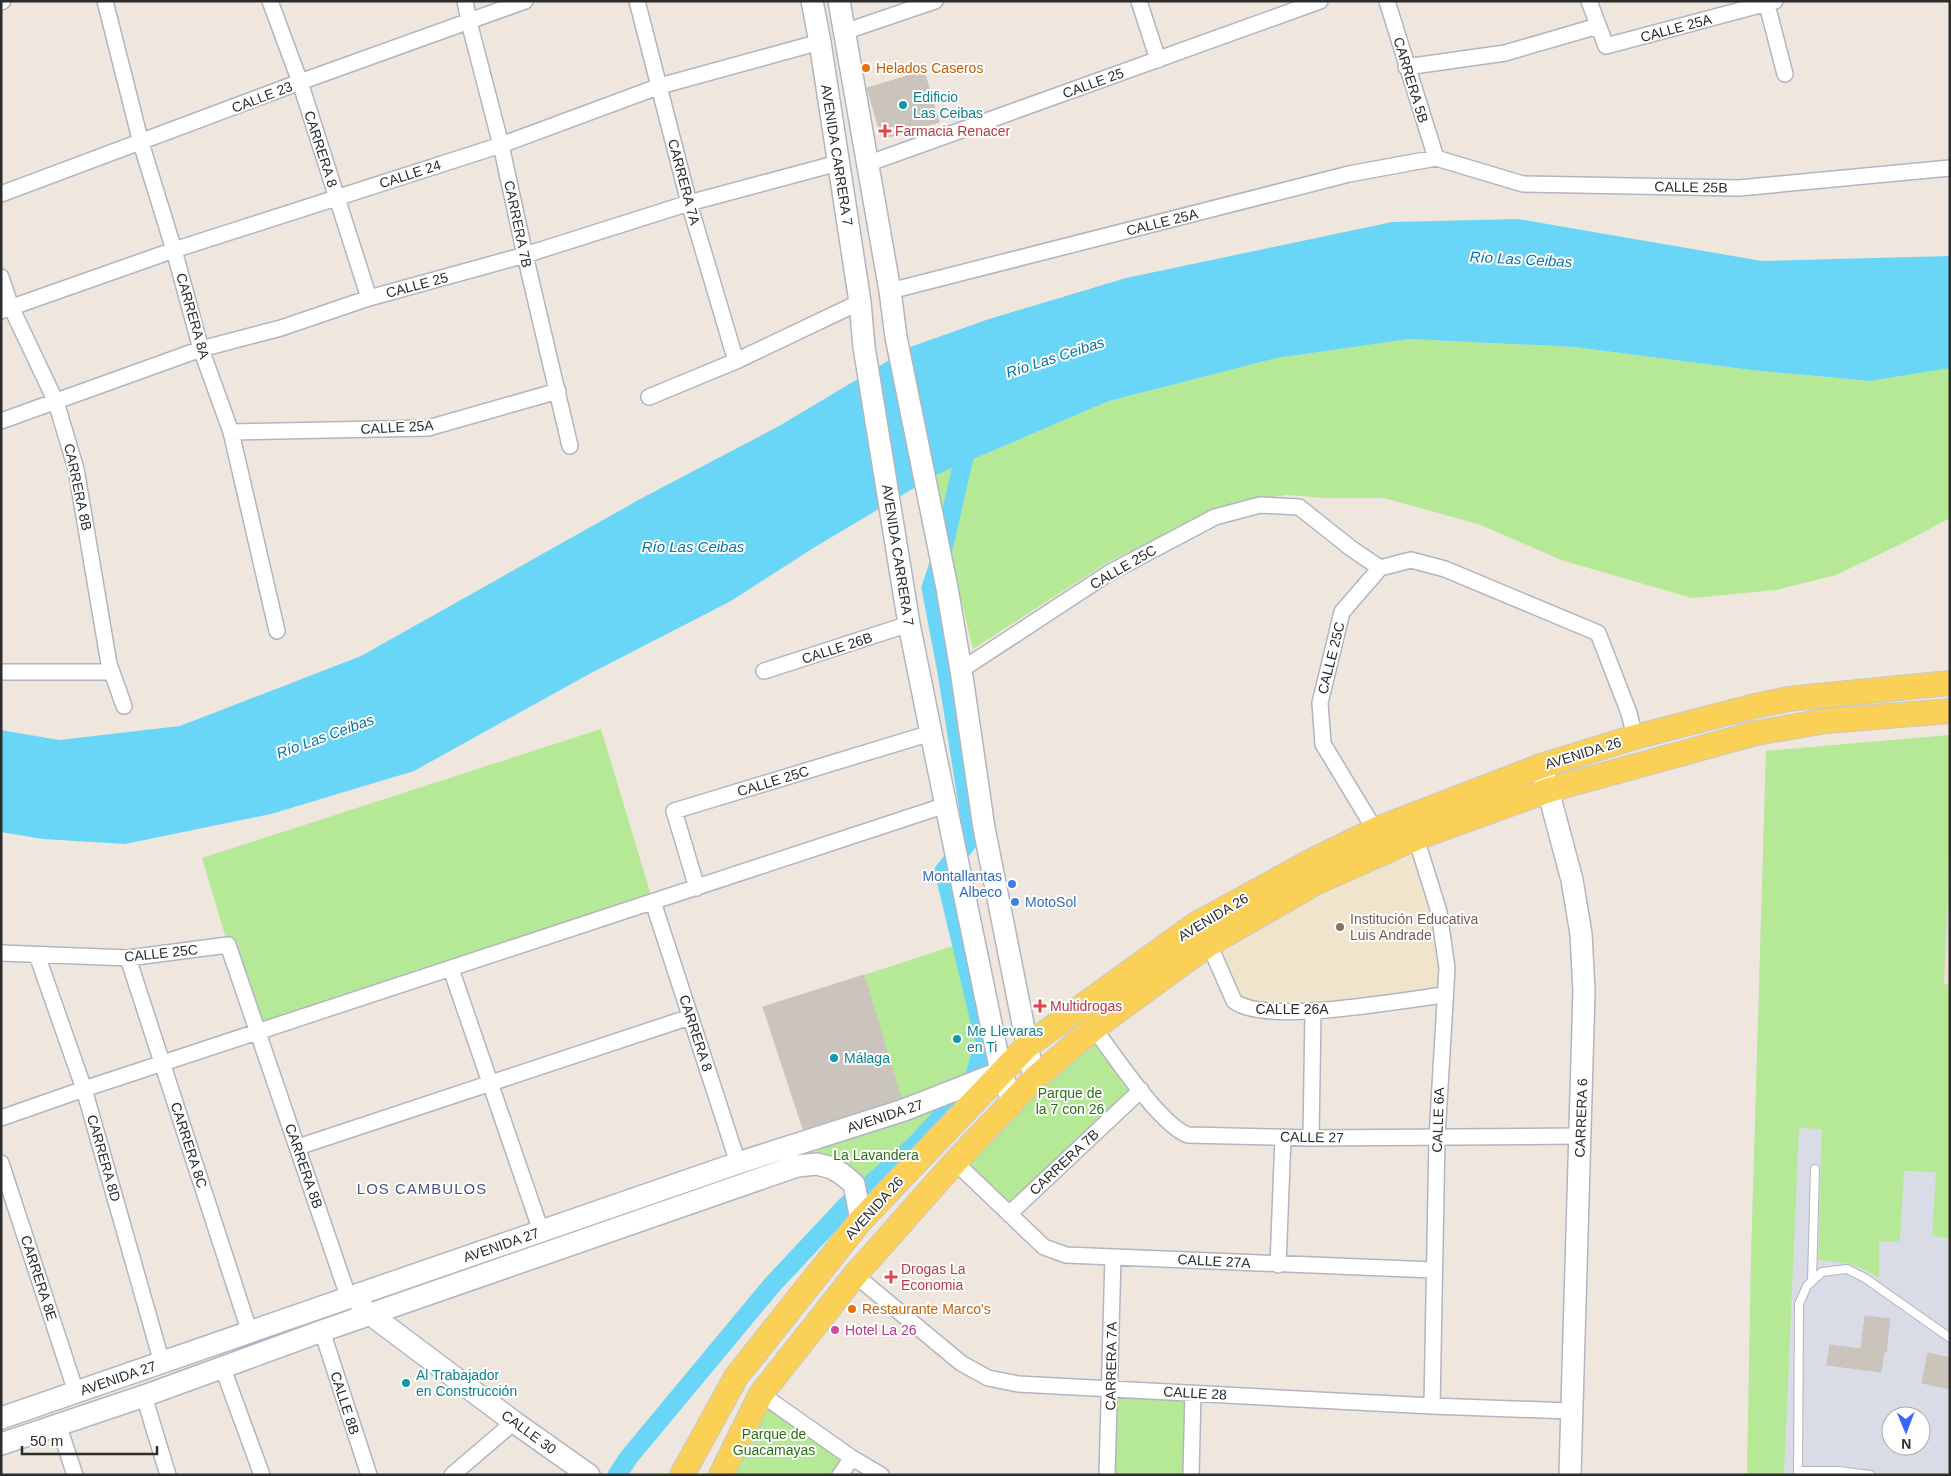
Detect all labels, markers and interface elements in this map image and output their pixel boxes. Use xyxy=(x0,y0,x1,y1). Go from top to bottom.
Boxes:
street label: CALLE 25A xyxy=(1639,11,1714,45)
street label: CARRERA 5B xyxy=(1390,35,1432,125)
place label: Helados Caseros xyxy=(876,60,983,76)
marker: Helados Caseros xyxy=(860,62,872,74)
street label: CALLE 25 xyxy=(1060,64,1126,101)
street label: CALLE 23 xyxy=(229,78,295,116)
street label: AVENIDA CARRERA 7 xyxy=(818,83,856,227)
place label: Edificio Las Ceibas xyxy=(913,89,983,121)
marker: Edificio Las Ceibas xyxy=(897,99,909,111)
street label: CARRERA 8 xyxy=(301,109,341,189)
place label: Farmacia Renacer xyxy=(895,123,1010,139)
marker: Farmacia Renacer xyxy=(879,125,891,137)
street label: CARRERA 7A xyxy=(665,137,703,228)
street label: CALLE 24 xyxy=(377,156,443,191)
street label: CALLE 25B xyxy=(1654,178,1728,196)
street label: CARRERA 7B xyxy=(501,179,535,269)
street label: CALLE 25A xyxy=(1125,205,1200,239)
water label: Río Las Ceibas xyxy=(1469,248,1573,270)
street label: CALLE 25 xyxy=(384,269,450,301)
street label: CARRERA 8A xyxy=(173,271,213,361)
water label: Río Las Ceibas xyxy=(1004,333,1107,381)
street label: CALLE 25A xyxy=(360,417,435,437)
street label: CARRERA 8B xyxy=(61,442,95,532)
street label: AVENIDA CARRERA 7 xyxy=(879,483,917,627)
water label: Río Las Ceibas xyxy=(642,538,745,555)
street label: CALLE 25C xyxy=(1087,542,1159,592)
street label: CALLE 25C xyxy=(1314,620,1348,696)
street label: CALLE 26B xyxy=(800,629,874,667)
water label: Río Las Ceibas xyxy=(274,710,377,762)
street label: AVENIDA 26 xyxy=(1543,734,1623,772)
street label: CALLE 25C xyxy=(735,763,811,799)
place label: Montallantas Albeco xyxy=(923,868,1002,900)
marker: Montallantas Albeco xyxy=(1006,878,1018,890)
street label: AVENIDA 26 xyxy=(1175,890,1251,944)
place label: MotoSol xyxy=(1025,894,1076,910)
marker: MotoSol xyxy=(1009,896,1021,908)
place label: Institución Educativa Luis Andrade xyxy=(1350,911,1479,943)
marker: Institución Educativa Luis Andrade xyxy=(1334,921,1346,933)
street label: CALLE 25C xyxy=(123,941,199,965)
street label: CARRERA 8 xyxy=(676,993,716,1073)
place label: Multidrogas xyxy=(1050,998,1122,1014)
marker: Multidrogas xyxy=(1034,1000,1046,1012)
street label: CALLE 26A xyxy=(1255,1001,1329,1017)
place label: Me Llevaras en Ti xyxy=(967,1023,1043,1055)
marker: Me Llevaras en Ti xyxy=(951,1033,963,1045)
place label: Málaga xyxy=(844,1050,890,1066)
marker: Málaga xyxy=(828,1052,840,1064)
street label: CARRERA 6 xyxy=(1572,1078,1590,1158)
park label: Parque de la 7 con 26 xyxy=(1036,1085,1104,1117)
street label: CALLE 6A xyxy=(1429,1086,1447,1153)
street label: AVENIDA 27 xyxy=(845,1096,925,1136)
street label: CARRERA 8C xyxy=(168,1100,210,1190)
street label: CARRERA 8D xyxy=(84,1113,124,1203)
street label: CARRERA 8B xyxy=(282,1121,326,1211)
street label: CARRERA 7B xyxy=(1026,1126,1102,1198)
street label: CALLE 27 xyxy=(1280,1128,1344,1146)
park label: La Lavandera xyxy=(833,1147,919,1163)
street label: AVENIDA 26 xyxy=(842,1173,907,1243)
district label: LOS CAMBULOS xyxy=(357,1180,487,1197)
street label: AVENIDA 27 xyxy=(461,1224,541,1265)
street label: CARRERA 8E xyxy=(18,1233,60,1323)
street label: CALLE 27A xyxy=(1177,1251,1252,1271)
place label: Drogas La Economia xyxy=(901,1261,966,1293)
marker: Drogas La Economia xyxy=(885,1271,897,1283)
place label: Restaurante Marco's xyxy=(862,1301,991,1317)
marker: Restaurante Marco's xyxy=(846,1303,858,1315)
street label: CARRERA 7A xyxy=(1102,1321,1120,1410)
place label: Hotel La 26 xyxy=(845,1322,917,1338)
marker: Hotel La 26 xyxy=(829,1324,841,1336)
street label: AVENIDA 27 xyxy=(78,1357,158,1398)
place label: Al Trabajador en Construcción xyxy=(416,1367,517,1399)
street label: CALLE 8B xyxy=(327,1369,363,1437)
marker: Al Trabajador en Construcción xyxy=(400,1377,412,1389)
street label: CALLE 28 xyxy=(1163,1383,1227,1403)
north arrow xyxy=(1881,1406,1931,1456)
street label: CALLE 30 xyxy=(498,1407,560,1457)
scale bar xyxy=(22,1424,158,1456)
park label: Parque de Guacamayas xyxy=(733,1426,815,1458)
text: 50 m xyxy=(30,1432,63,1449)
text: N xyxy=(1901,1436,1911,1452)

